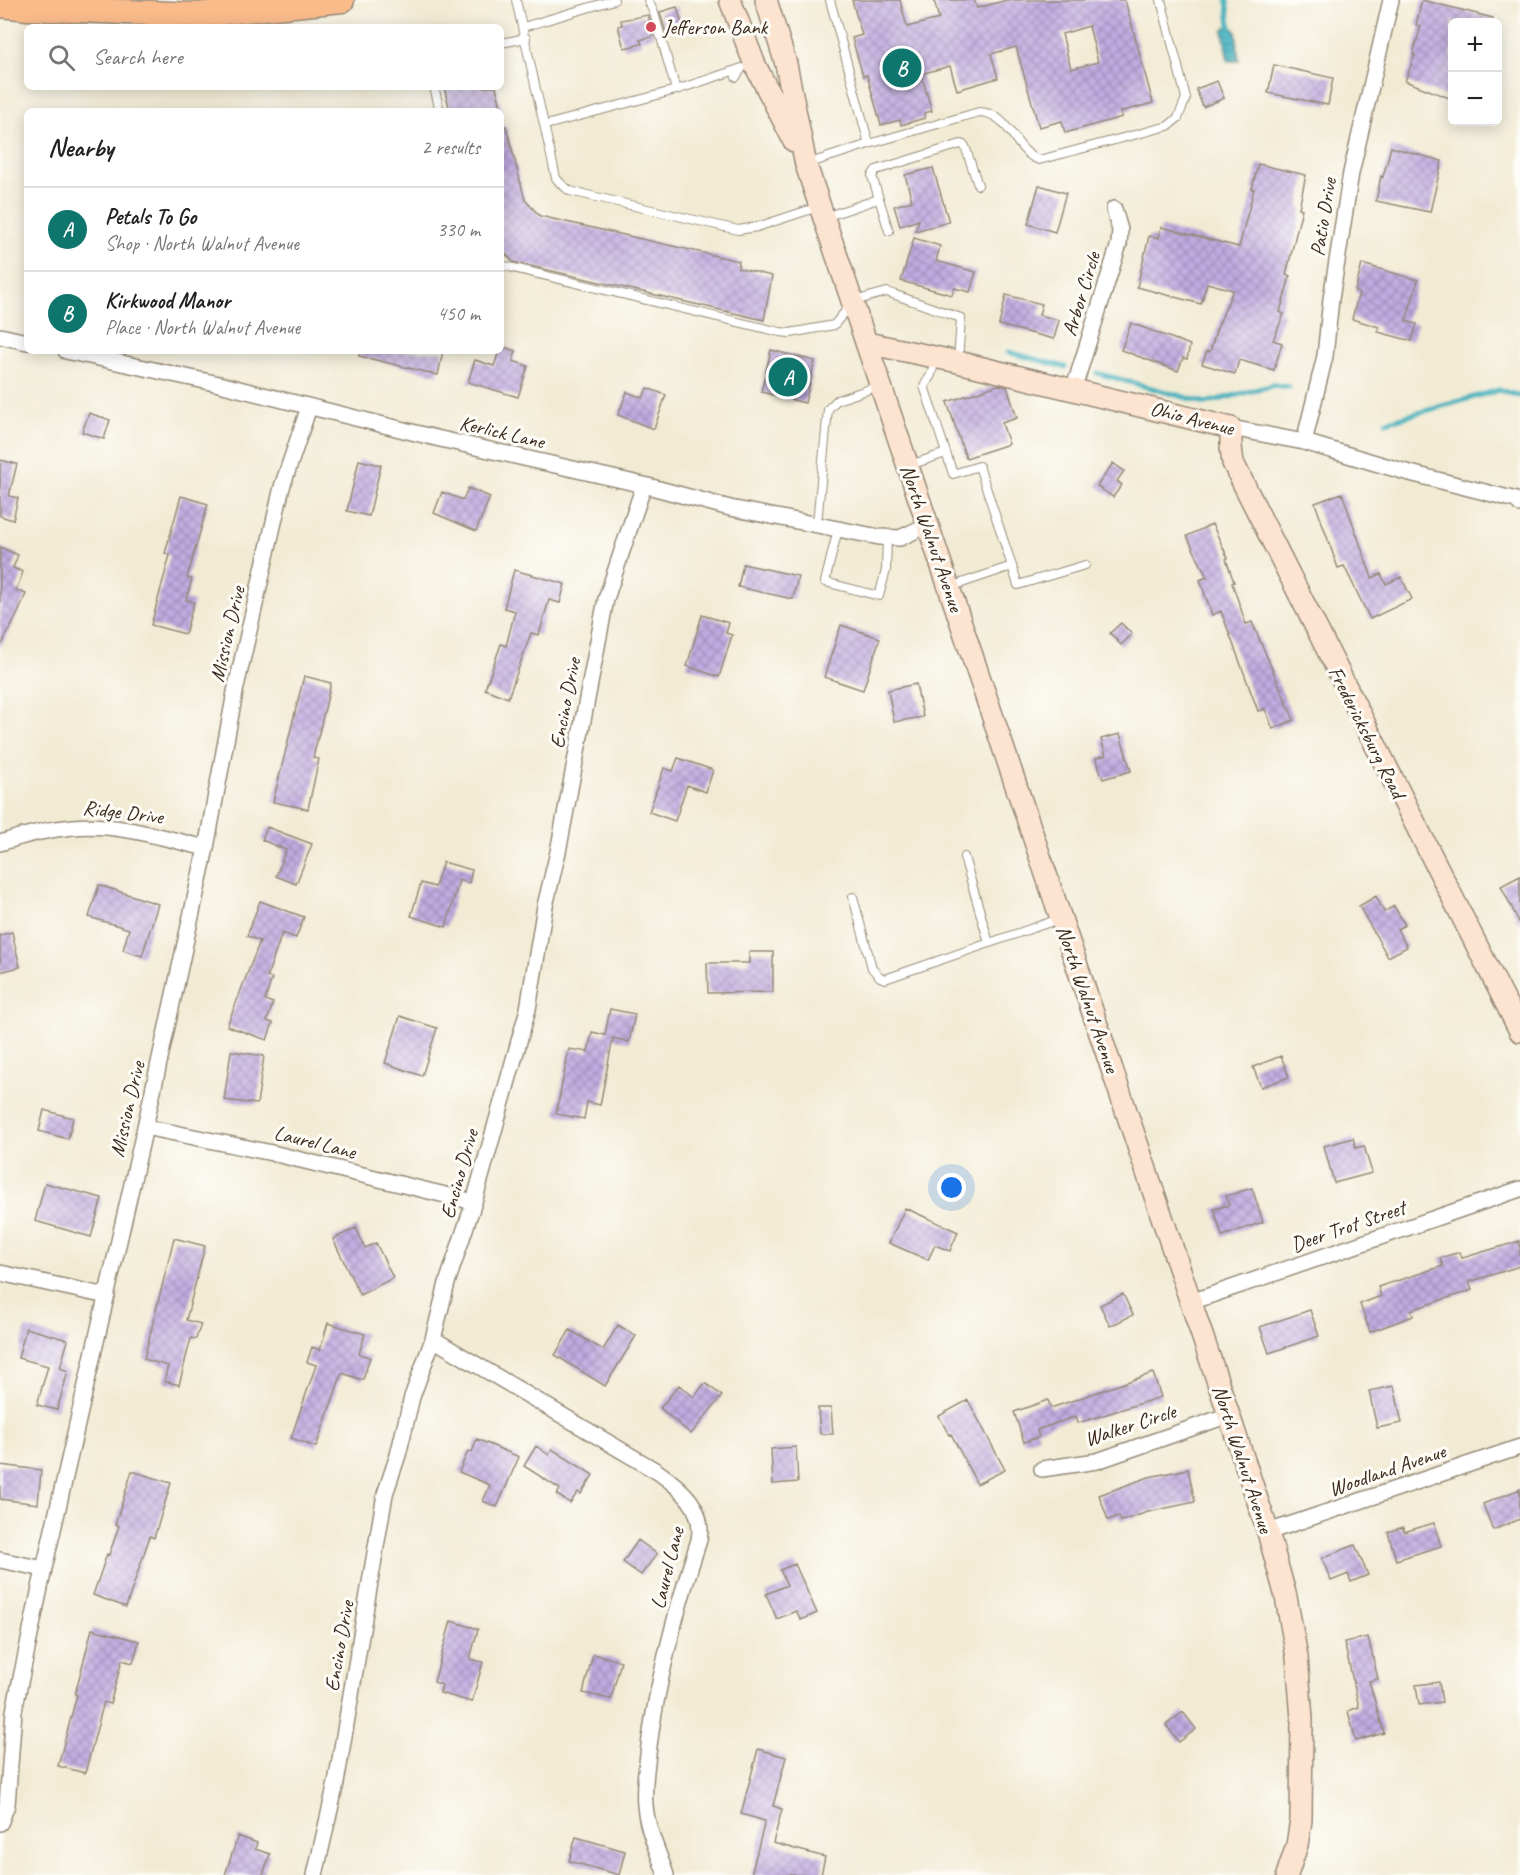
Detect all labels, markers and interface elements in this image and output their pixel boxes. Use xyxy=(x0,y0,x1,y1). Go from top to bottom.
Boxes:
place label: Jefferson Bank xyxy=(662,14,769,40)
map controls xyxy=(1448,18,1502,126)
button: + xyxy=(1448,18,1502,72)
marker: Jefferson Bank xyxy=(644,20,658,34)
search box xyxy=(24,24,504,90)
icon: search xyxy=(45,41,78,74)
text: Search here xyxy=(93,43,183,71)
pin: B xyxy=(882,46,922,90)
button: − xyxy=(1448,72,1502,126)
text: Nearby xyxy=(48,131,113,164)
text: 2 results xyxy=(421,135,480,160)
street label: Patio Drive xyxy=(1304,175,1342,258)
text: Petals To Go xyxy=(105,203,196,231)
text: A xyxy=(62,217,73,242)
text: 330 m xyxy=(437,217,480,242)
text: Shop · North Walnut Avenue xyxy=(105,231,299,256)
street label: Arbor Circle xyxy=(1056,248,1106,339)
text: Kirkwood Manor xyxy=(105,287,230,315)
text: B xyxy=(62,301,73,326)
text: 450 m xyxy=(437,301,480,326)
text: Place · North Walnut Avenue xyxy=(105,315,300,340)
pin: A xyxy=(768,354,808,400)
street label: Ohio Avenue xyxy=(1148,395,1238,441)
street label: Kerlick Lane xyxy=(457,410,549,455)
street label: North Walnut Avenue xyxy=(895,461,970,616)
street label: Mission Drive xyxy=(203,583,251,684)
street label: Encino Drive xyxy=(544,654,587,750)
street label: Fredericksburg Road xyxy=(1323,662,1413,806)
street label: Ridge Drive xyxy=(82,794,167,830)
street label: North Walnut Avenue xyxy=(1051,922,1126,1077)
street label: Mission Drive xyxy=(103,1058,151,1159)
street label: Laurel Lane xyxy=(271,1119,360,1165)
street label: Encino Drive xyxy=(434,1124,485,1222)
your location xyxy=(937,1173,966,1202)
street label: Deer Trot Street xyxy=(1287,1193,1411,1258)
street label: North Walnut Avenue xyxy=(1207,1382,1279,1537)
street label: Walker Circle xyxy=(1081,1397,1181,1452)
street label: Woodland Avenue xyxy=(1325,1438,1450,1502)
street label: Laurel Lane xyxy=(644,1523,690,1612)
street label: Encino Drive xyxy=(318,1597,360,1693)

